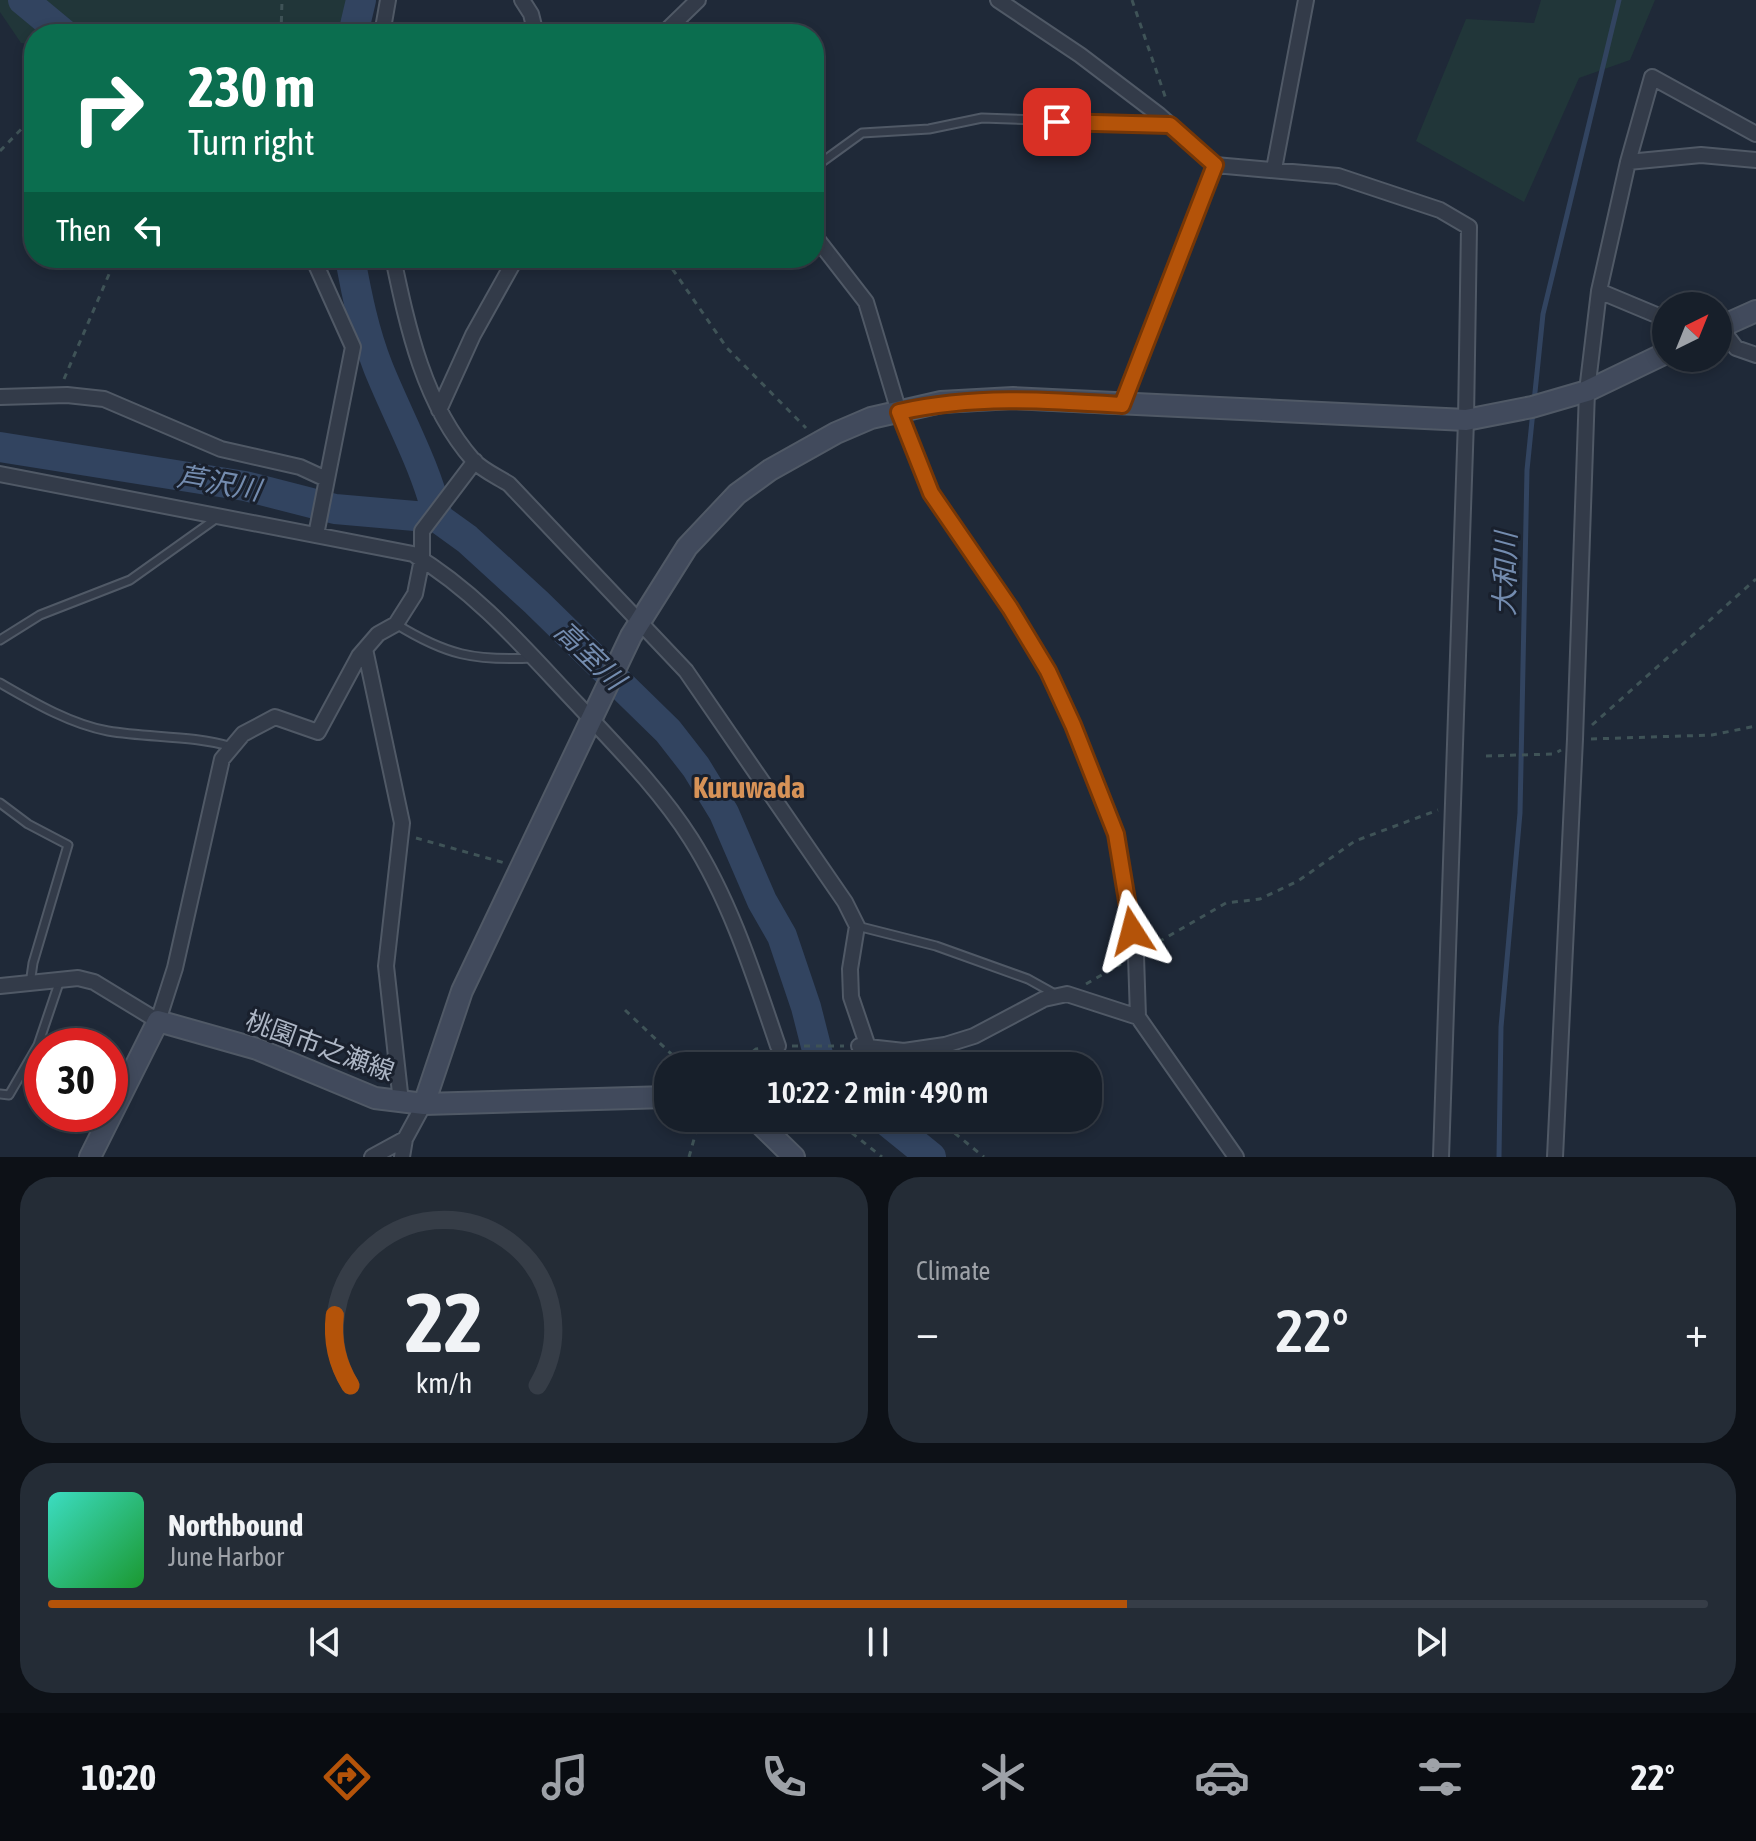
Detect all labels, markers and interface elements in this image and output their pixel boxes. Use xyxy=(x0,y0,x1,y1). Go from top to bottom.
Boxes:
text: 230 m xyxy=(188,55,315,119)
icon: right xyxy=(56,56,160,160)
pin xyxy=(1023,88,1091,156)
icon: arrive xyxy=(1035,100,1079,144)
text: Turn right xyxy=(188,121,315,163)
icon: left xyxy=(127,208,171,252)
text: Then xyxy=(56,213,111,247)
north arrow xyxy=(1652,292,1732,372)
map controls xyxy=(1652,292,1732,372)
water label: 芦沢川 xyxy=(175,460,266,507)
water label: 大和川 xyxy=(1488,529,1522,616)
water label: 高室川 xyxy=(549,614,633,698)
district label: Kuruwada xyxy=(693,770,805,804)
position arrow xyxy=(1090,889,1174,973)
street label: 桃園市之瀬線 xyxy=(242,1005,398,1087)
speed limit sign: 30 xyxy=(24,1028,128,1132)
text: 10:22 · 2 min · 490 m xyxy=(768,1075,988,1109)
text: Climate xyxy=(916,1256,990,1286)
text: 22 xyxy=(405,1274,483,1370)
text: 22° xyxy=(1276,1296,1348,1365)
text: − xyxy=(916,1306,939,1356)
text: + xyxy=(1685,1306,1708,1356)
text: km/h xyxy=(416,1366,472,1399)
text: Northbound xyxy=(168,1508,303,1542)
text: June Harbor xyxy=(168,1542,284,1572)
icon: previous xyxy=(303,1620,347,1664)
icon: pause xyxy=(856,1620,900,1664)
icon: next xyxy=(1409,1620,1453,1664)
icon: directions xyxy=(319,1749,375,1805)
icon: music xyxy=(537,1749,593,1805)
icon: phone xyxy=(756,1749,812,1805)
icon: climate xyxy=(975,1749,1031,1805)
icon: car xyxy=(1194,1749,1250,1805)
icon: filters xyxy=(1412,1749,1468,1805)
text: 10:20 xyxy=(81,1756,156,1798)
text: 22° xyxy=(1631,1756,1675,1798)

